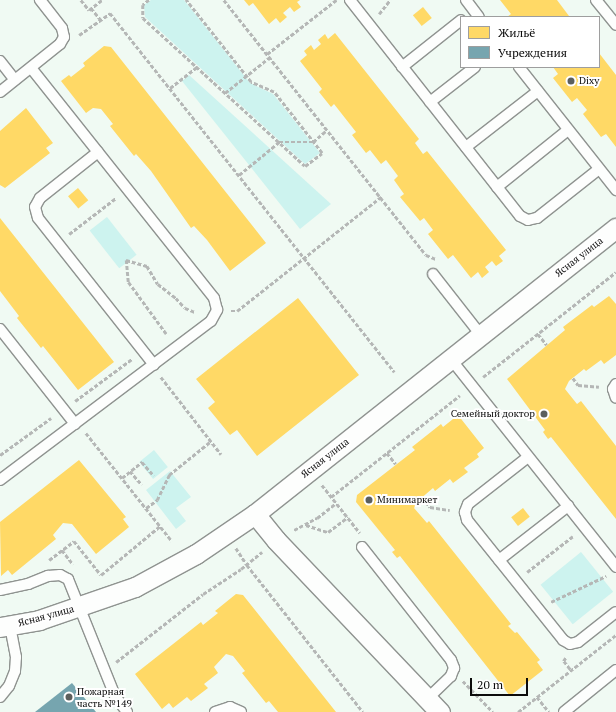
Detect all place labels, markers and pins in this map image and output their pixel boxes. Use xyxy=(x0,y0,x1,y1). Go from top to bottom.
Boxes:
place label: Dixy xyxy=(579,75,599,87)
marker: Dixy xyxy=(566,76,576,86)
place label: Семейный доктор xyxy=(450,408,535,420)
marker: Семейный доктор xyxy=(538,408,550,420)
place label: Минимаркет xyxy=(377,494,437,506)
marker: Минимаркет xyxy=(364,495,374,505)
place label: Пожарная чаcть №149 xyxy=(77,685,132,708)
marker: Пожарная чаcть №149 xyxy=(64,692,74,702)

